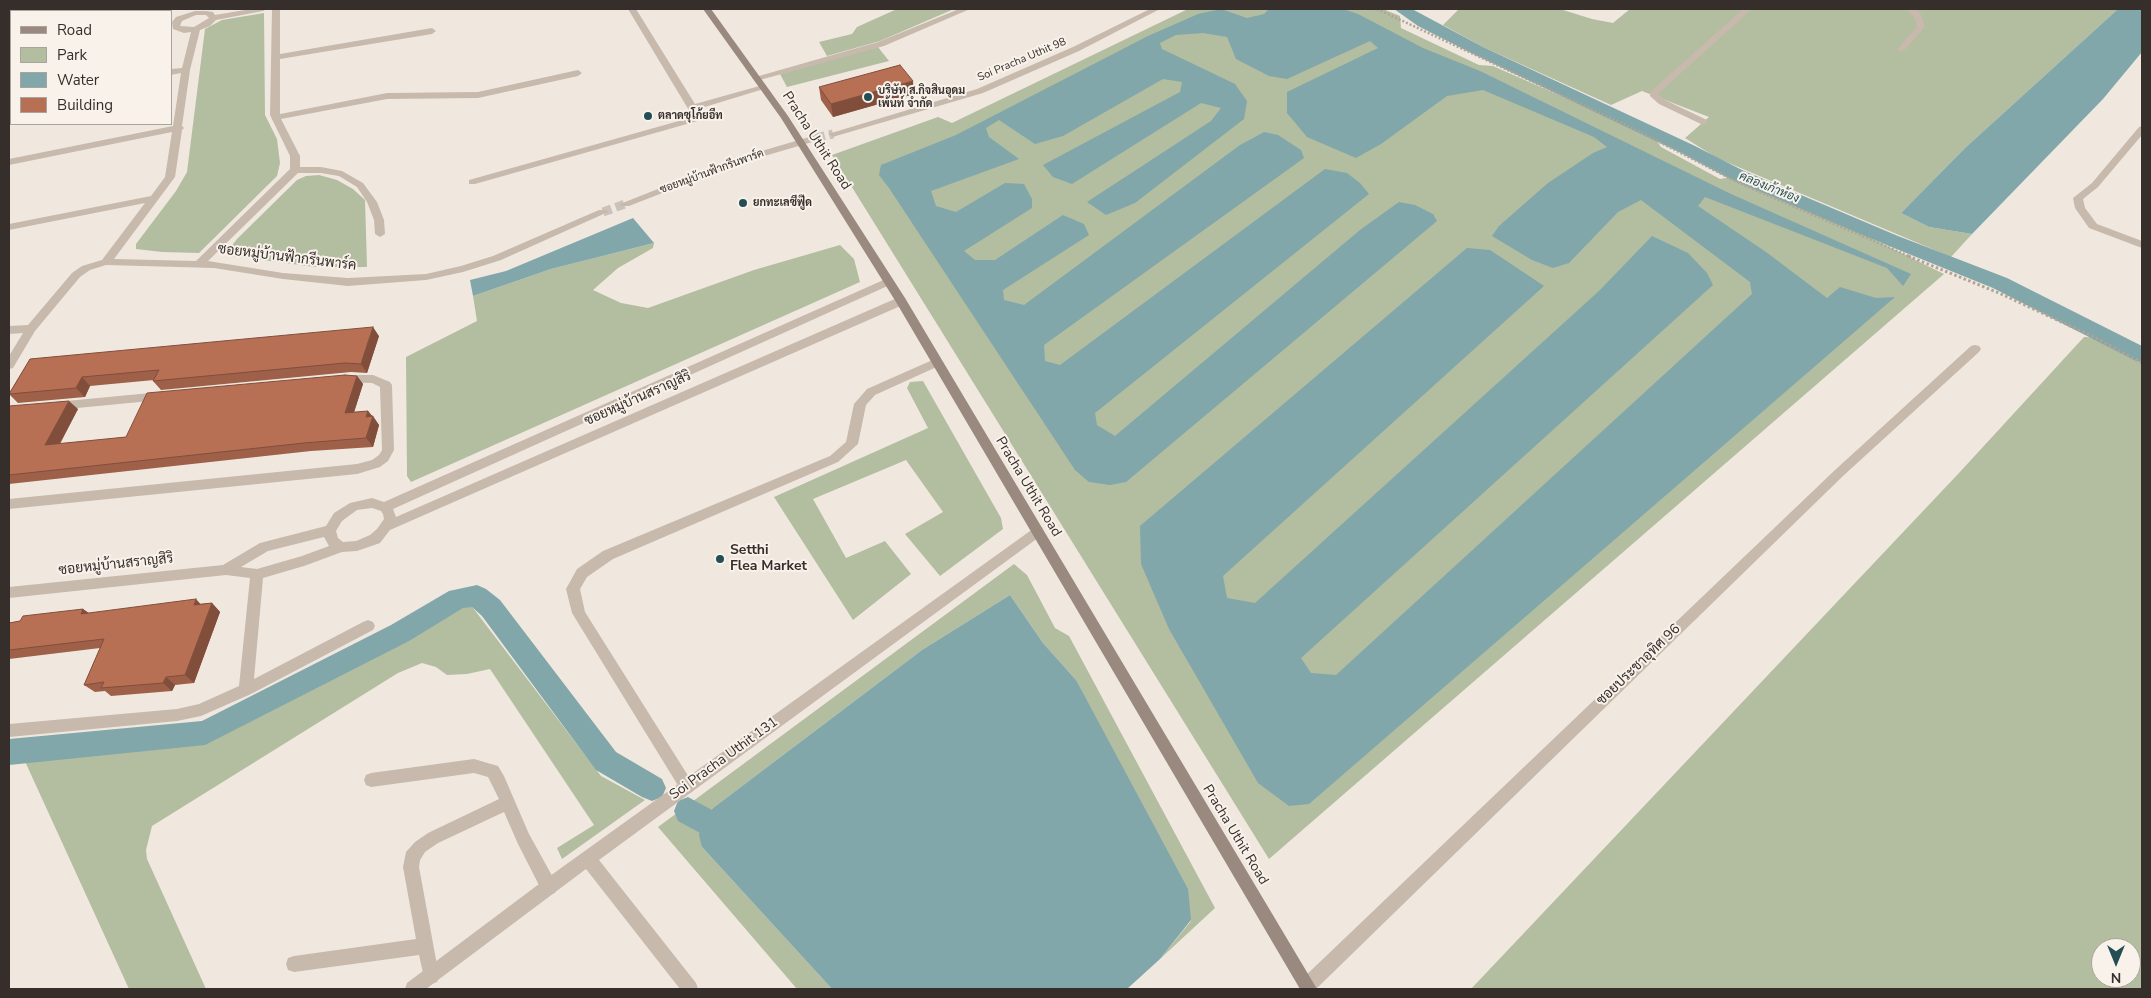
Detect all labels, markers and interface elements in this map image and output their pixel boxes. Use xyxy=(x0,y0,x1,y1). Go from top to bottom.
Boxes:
legend xyxy=(10,10,172,125)
text: Road xyxy=(57,20,92,40)
street label: Soi Pracha Uthit 98 xyxy=(976,35,1068,85)
text: Park xyxy=(57,45,87,65)
text: Water xyxy=(57,70,99,90)
place label: บริษัท ส.กิจสินอุดม เพ้นท์ จำกัด xyxy=(878,84,965,110)
street label: Pracha Uthit Road xyxy=(778,89,854,193)
marker: บริษัท ส.กิจสินอุดม เพ้นท์ จำกัด xyxy=(862,91,874,103)
text: Building xyxy=(57,95,113,115)
place label: ตลาดซุโก้ยอีท xyxy=(658,109,723,123)
marker: ตลาดซุโก้ยอีท xyxy=(642,110,654,122)
street label: ซอยหมู่บ้านฟ้ากรีนพาร์ค xyxy=(658,147,766,197)
water label: คลองเก้าห้อง xyxy=(1737,169,1801,207)
place label: ยกทะเลซีฟู๊ด xyxy=(753,196,812,210)
marker: ยกทะเลซีฟู๊ด xyxy=(737,197,749,209)
street label: ซอยหมู่บ้านฟ้ากรีนพาร์ค xyxy=(217,241,357,275)
street label: ซอยหมู่บ้านสราญสิริ xyxy=(582,368,694,430)
street label: Pracha Uthit Road xyxy=(991,434,1065,540)
place label: Setthi Flea Market xyxy=(730,543,807,576)
street label: ซอยหมู่บ้านสราญสิริ xyxy=(58,551,174,579)
marker: Setthi Flea Market xyxy=(714,553,726,565)
street label: ซอยประชาอุทิศ 96 xyxy=(1594,621,1684,709)
street label: Soi Pracha Uthit 131 xyxy=(667,714,781,804)
street label: Pracha Uthit Road xyxy=(1198,782,1272,888)
north arrow xyxy=(2091,938,2141,988)
text: N xyxy=(2111,968,2121,987)

